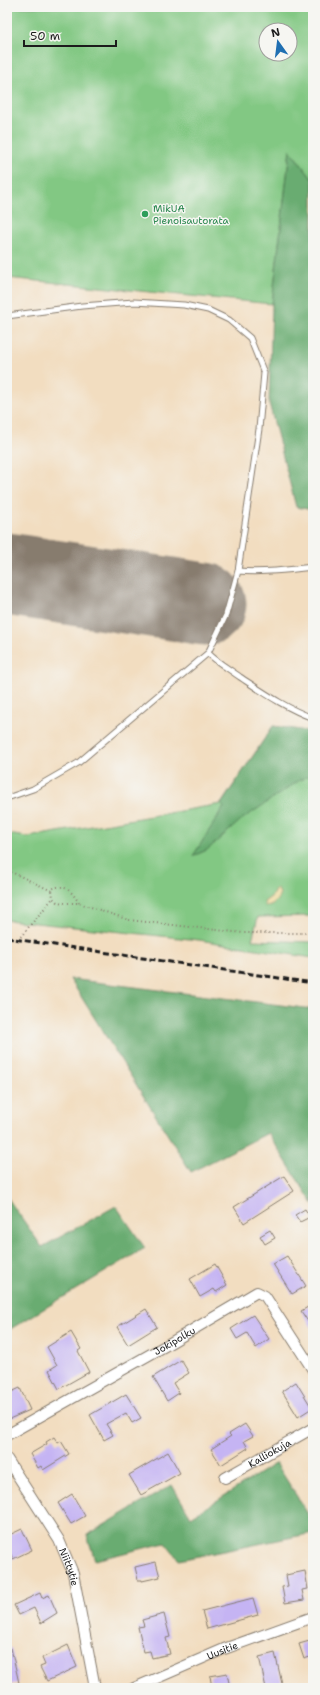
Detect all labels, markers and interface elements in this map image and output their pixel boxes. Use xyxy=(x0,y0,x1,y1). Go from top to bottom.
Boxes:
scale bar xyxy=(24,22,116,48)
north arrow xyxy=(258,22,298,62)
text: N xyxy=(270,24,282,41)
text: 50 m xyxy=(30,28,60,44)
place label: MikUA Pienoisautorata xyxy=(153,202,230,227)
marker: MikUA Pienoisautorata xyxy=(140,209,150,219)
street label: Jokipolku xyxy=(151,1323,198,1358)
street label: Kalliokuja xyxy=(246,1435,294,1470)
street label: Niittytie xyxy=(56,1546,82,1587)
street label: Uusitie xyxy=(205,1638,240,1662)

